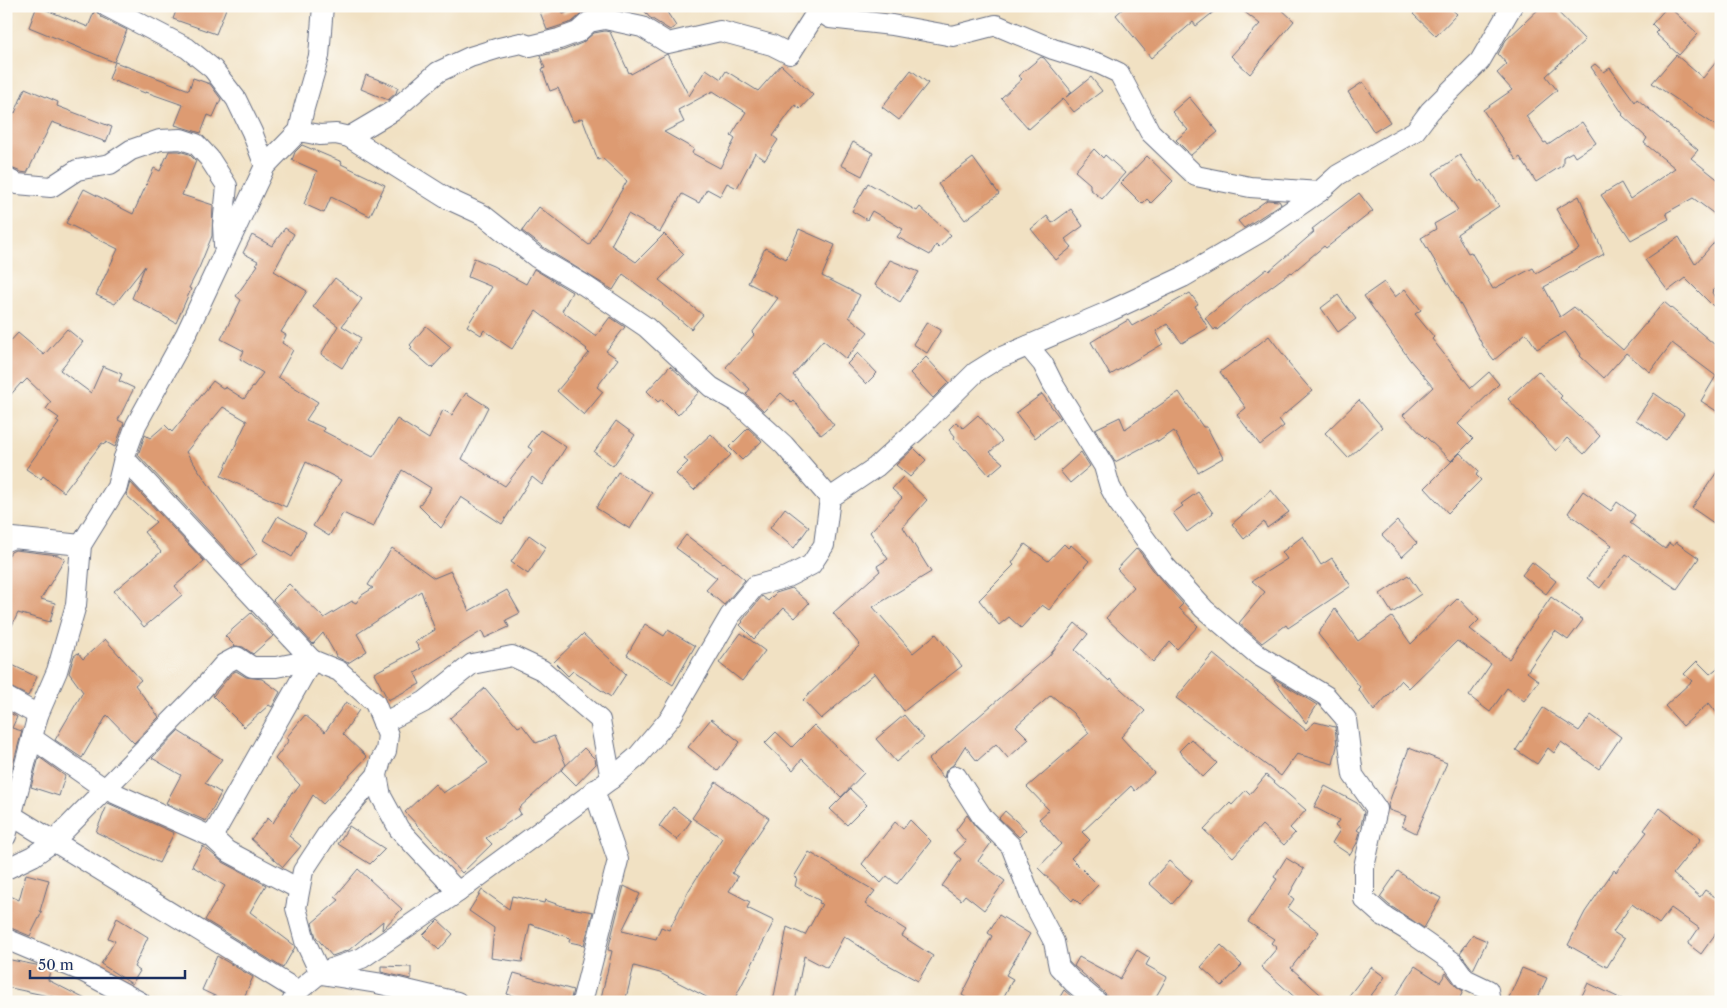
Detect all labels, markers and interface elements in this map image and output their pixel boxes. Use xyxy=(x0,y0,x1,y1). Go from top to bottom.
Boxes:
scale bar xyxy=(30,948,185,980)
text: 50 m xyxy=(38,955,74,974)

